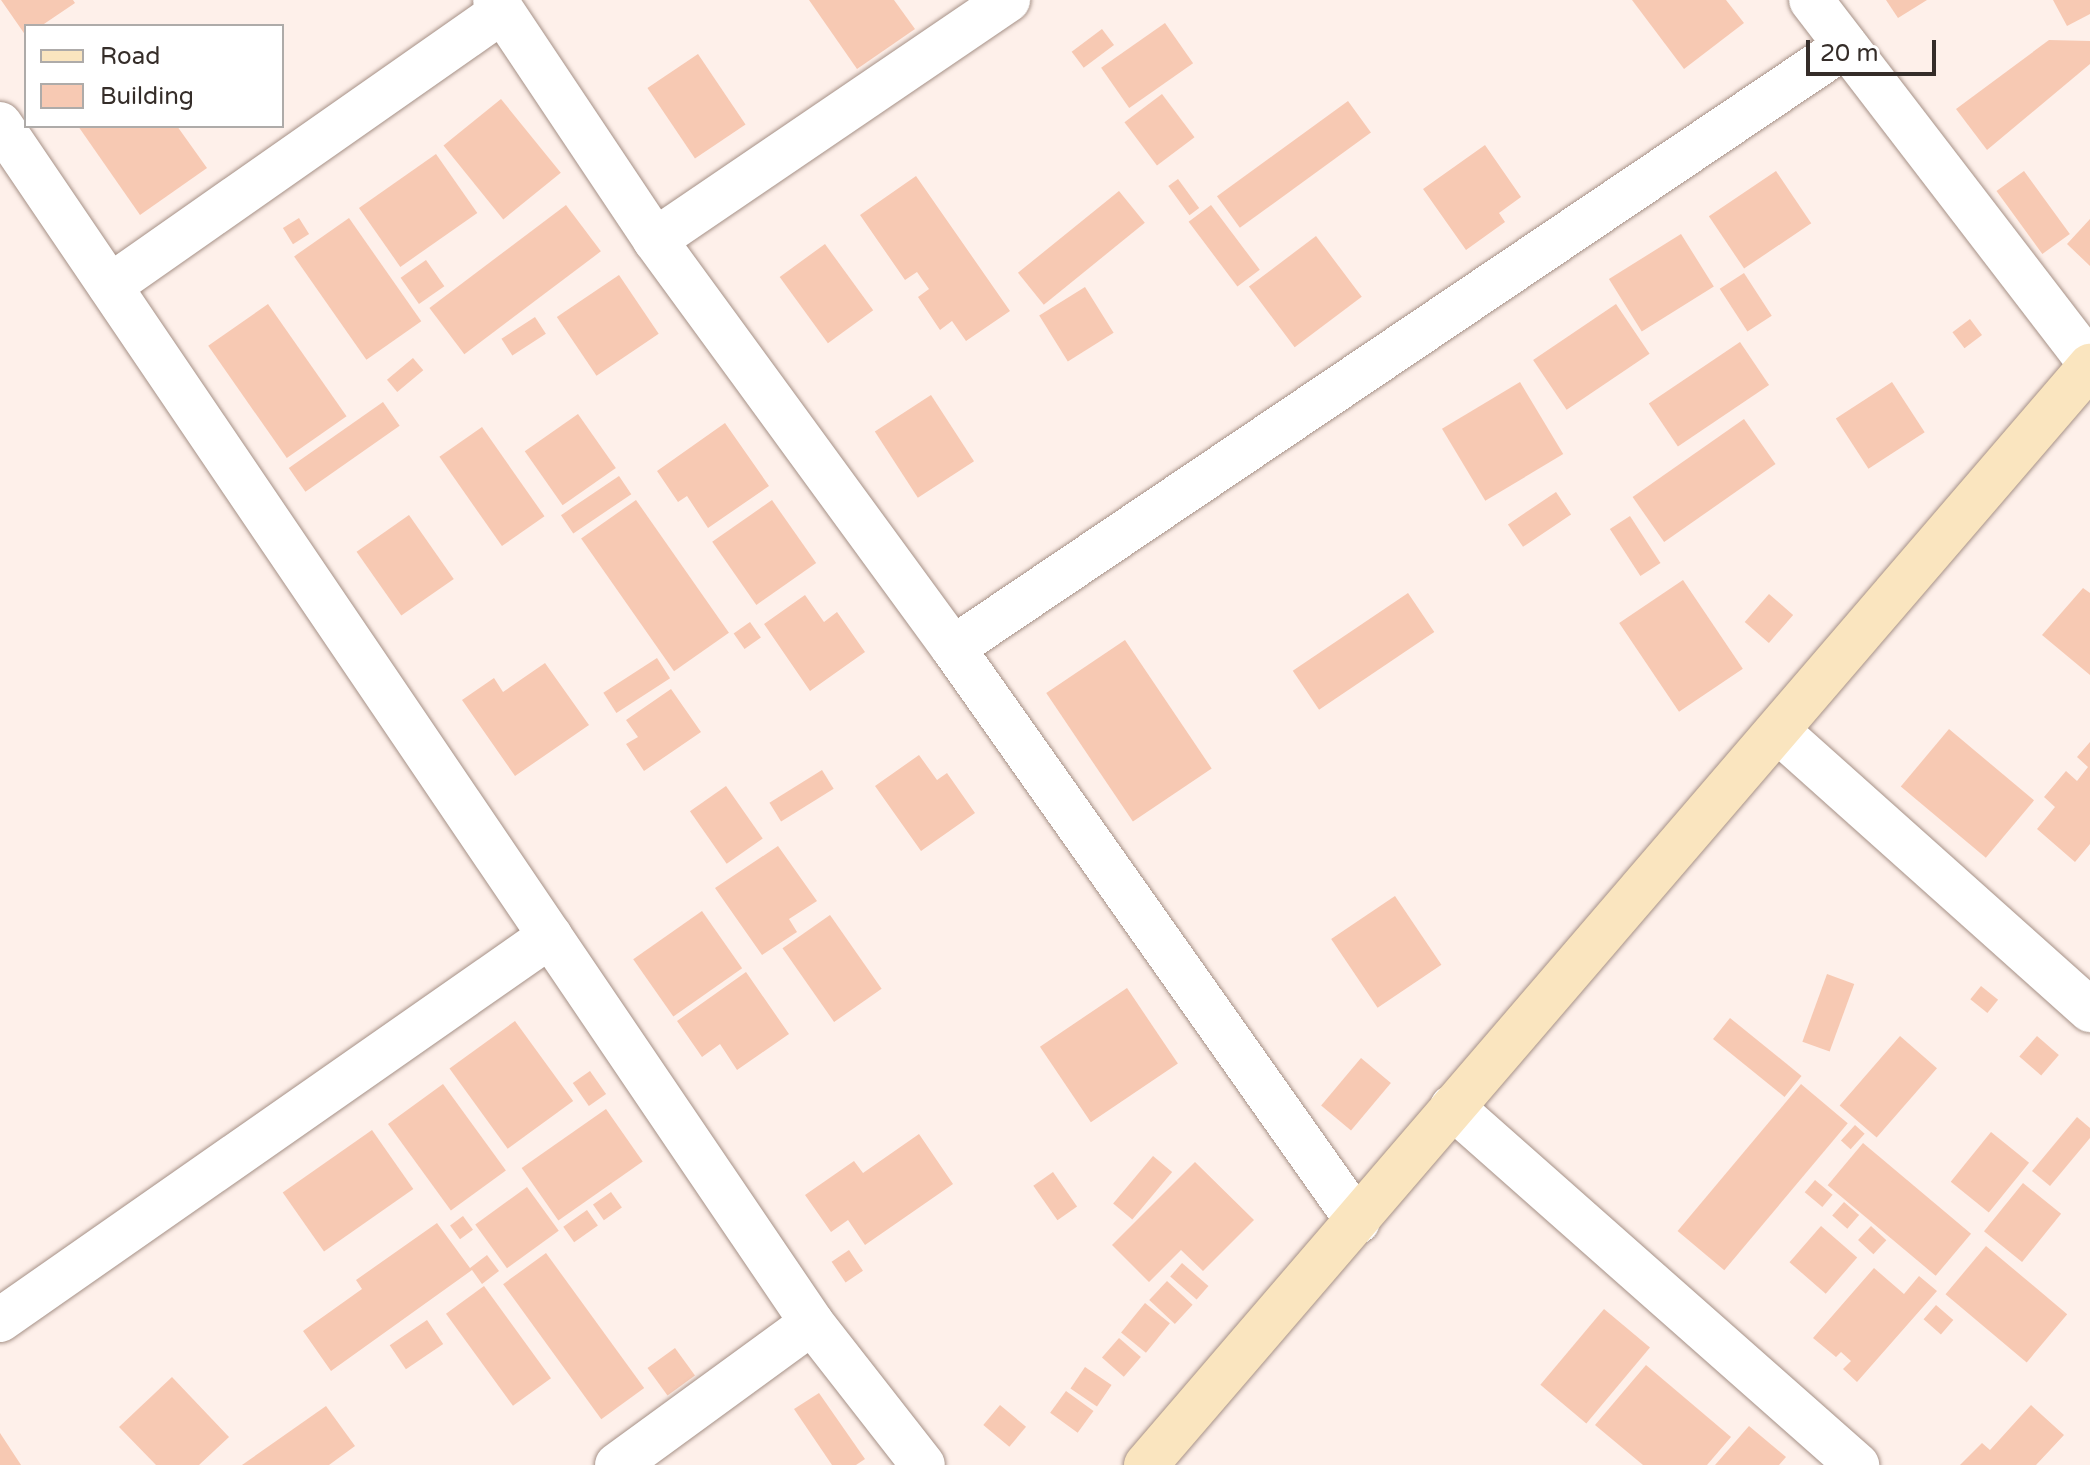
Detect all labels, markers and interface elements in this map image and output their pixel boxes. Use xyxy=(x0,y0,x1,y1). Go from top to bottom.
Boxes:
legend xyxy=(24,24,284,128)
scale bar xyxy=(1810,24,1940,74)
text: 20 m xyxy=(1820,39,1878,68)
text: Road xyxy=(100,42,160,71)
text: Building xyxy=(100,82,194,111)

